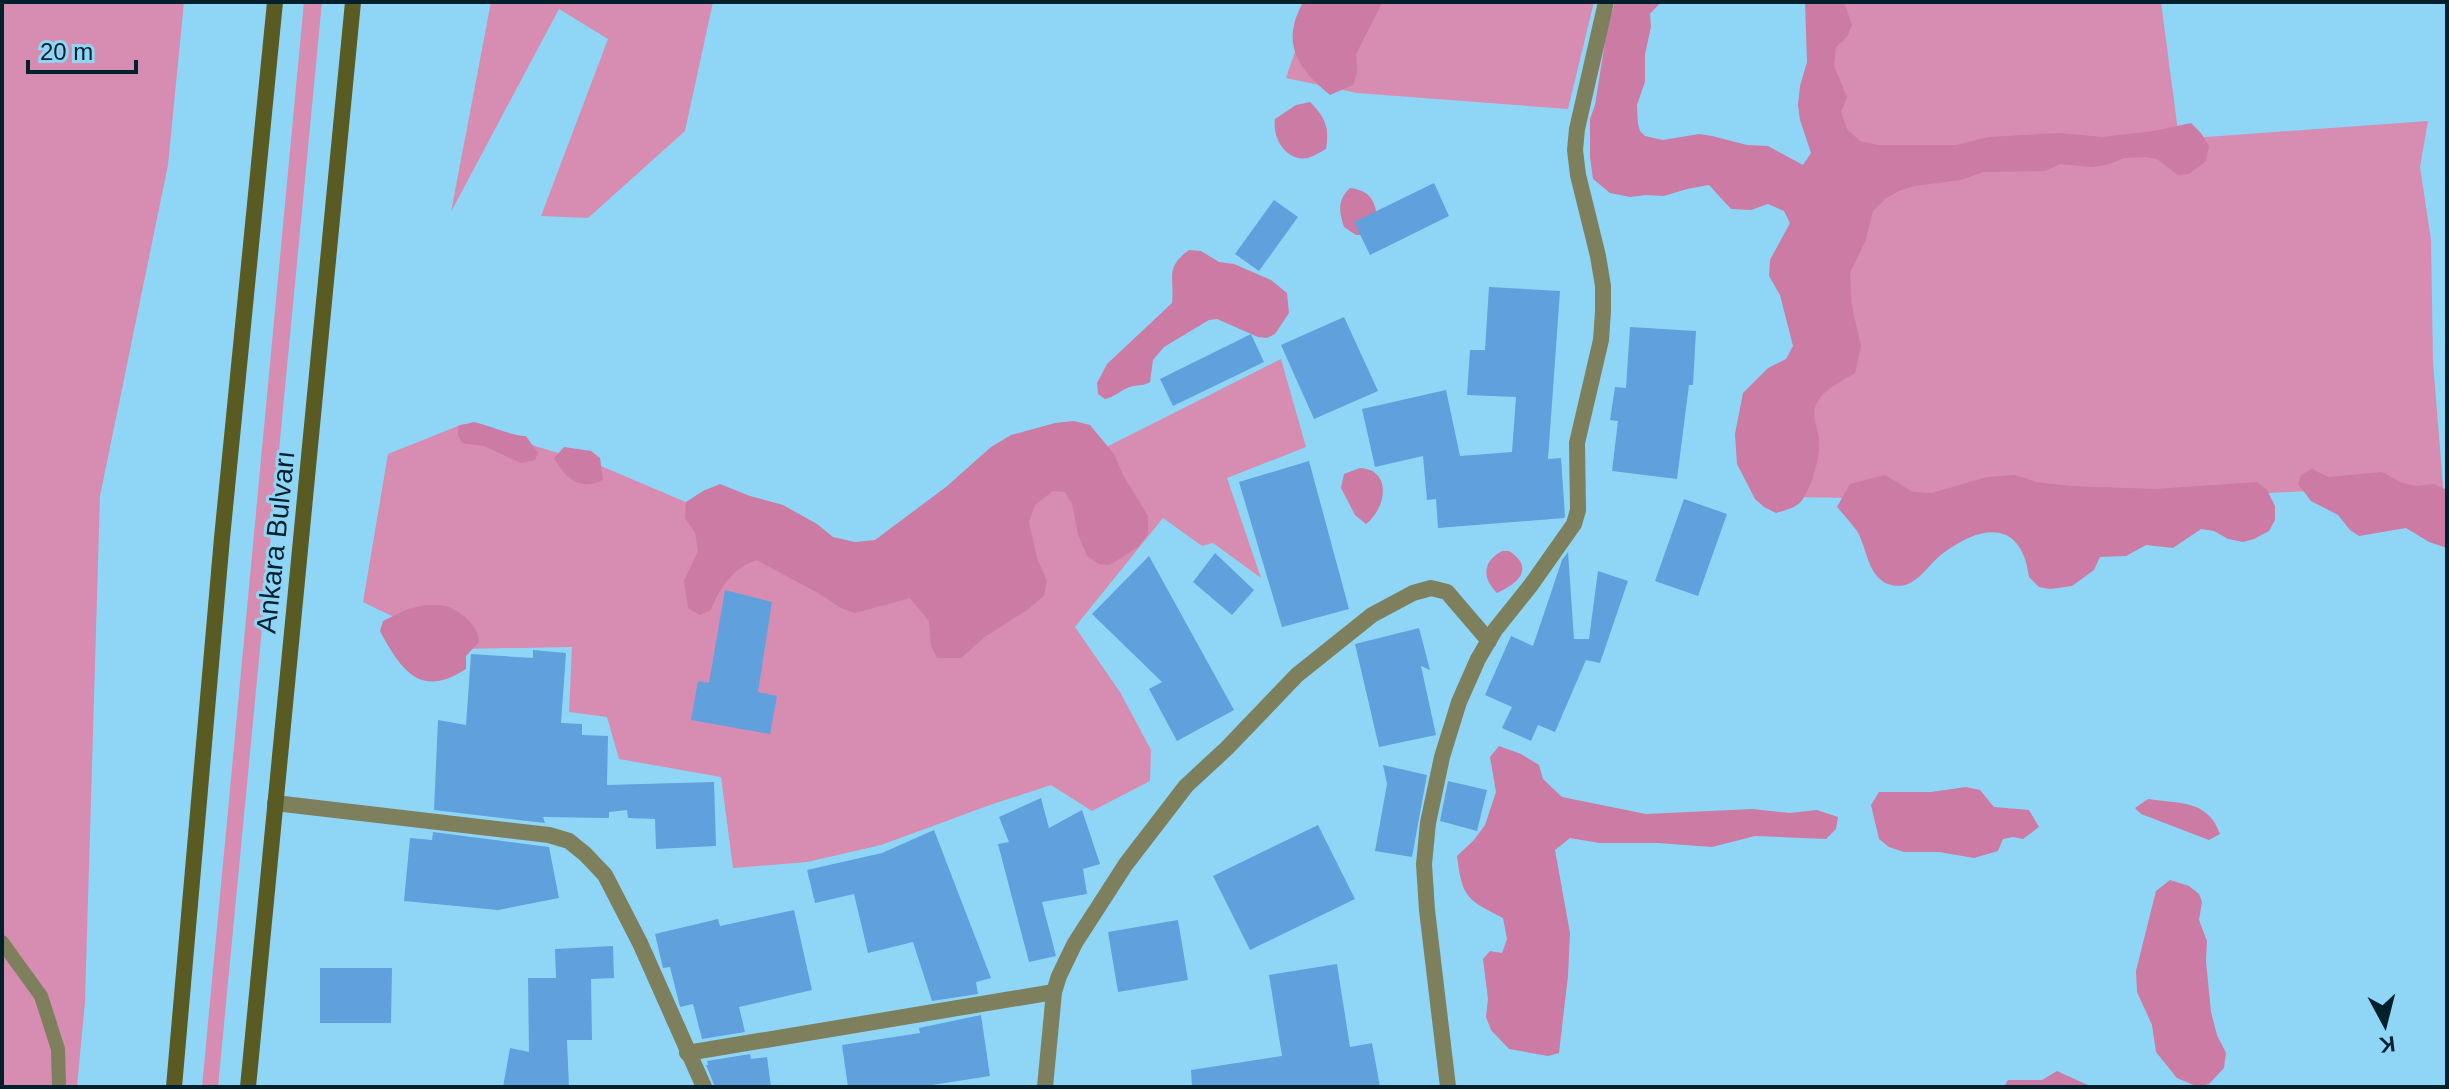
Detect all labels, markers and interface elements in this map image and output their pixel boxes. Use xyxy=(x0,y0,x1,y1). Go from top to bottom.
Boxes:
scale bar xyxy=(28,24,136,74)
text: 20 m xyxy=(40,38,93,65)
street label: Ankara Bulvarı xyxy=(250,449,301,635)
north arrow xyxy=(2345,985,2425,1065)
text: K xyxy=(2378,1031,2397,1058)

